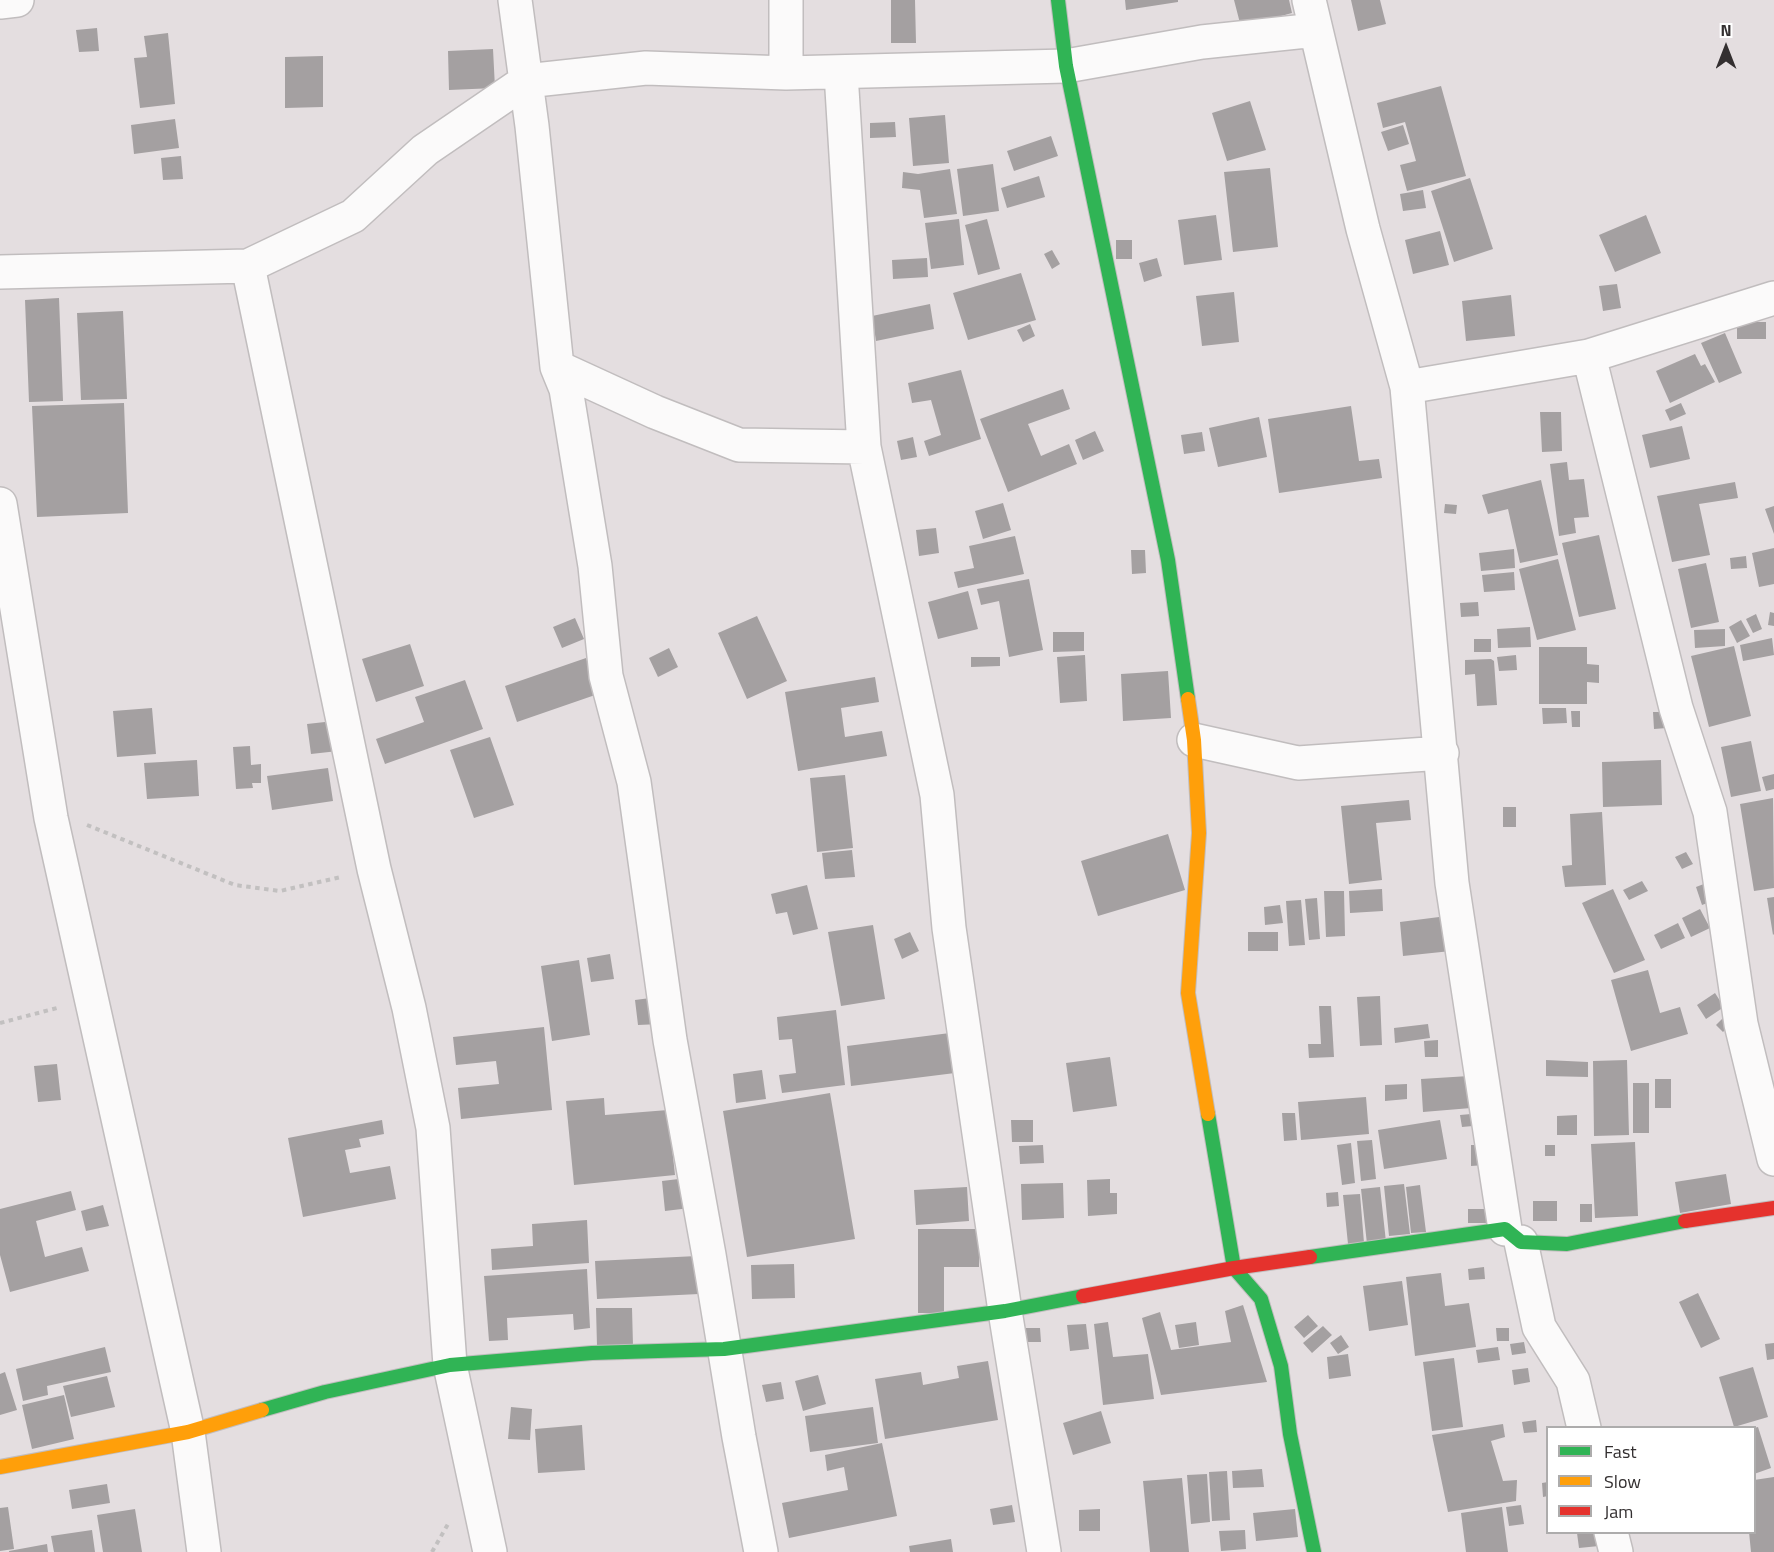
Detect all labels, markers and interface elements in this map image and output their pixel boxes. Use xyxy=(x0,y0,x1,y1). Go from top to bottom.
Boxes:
north arrow xyxy=(1696,18,1756,78)
text: N xyxy=(1720,18,1732,42)
legend xyxy=(1546,1426,1756,1534)
text: Fast xyxy=(1604,1438,1637,1465)
text: Slow xyxy=(1604,1468,1641,1495)
text: Jam xyxy=(1604,1498,1633,1525)

